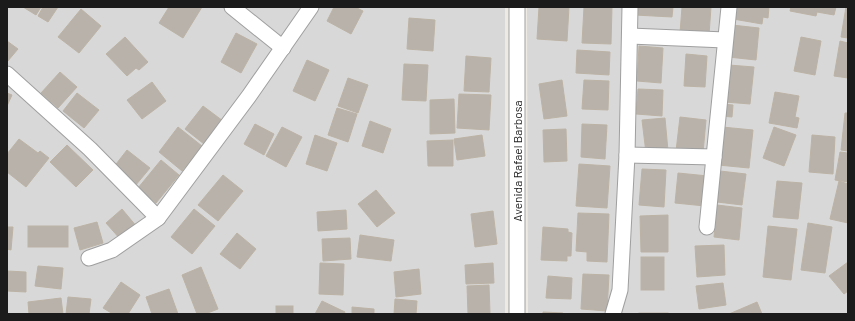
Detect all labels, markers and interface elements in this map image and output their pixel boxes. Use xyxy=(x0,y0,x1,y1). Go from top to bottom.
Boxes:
street label: Avenida Rafael Barbosa xyxy=(510,100,524,222)

